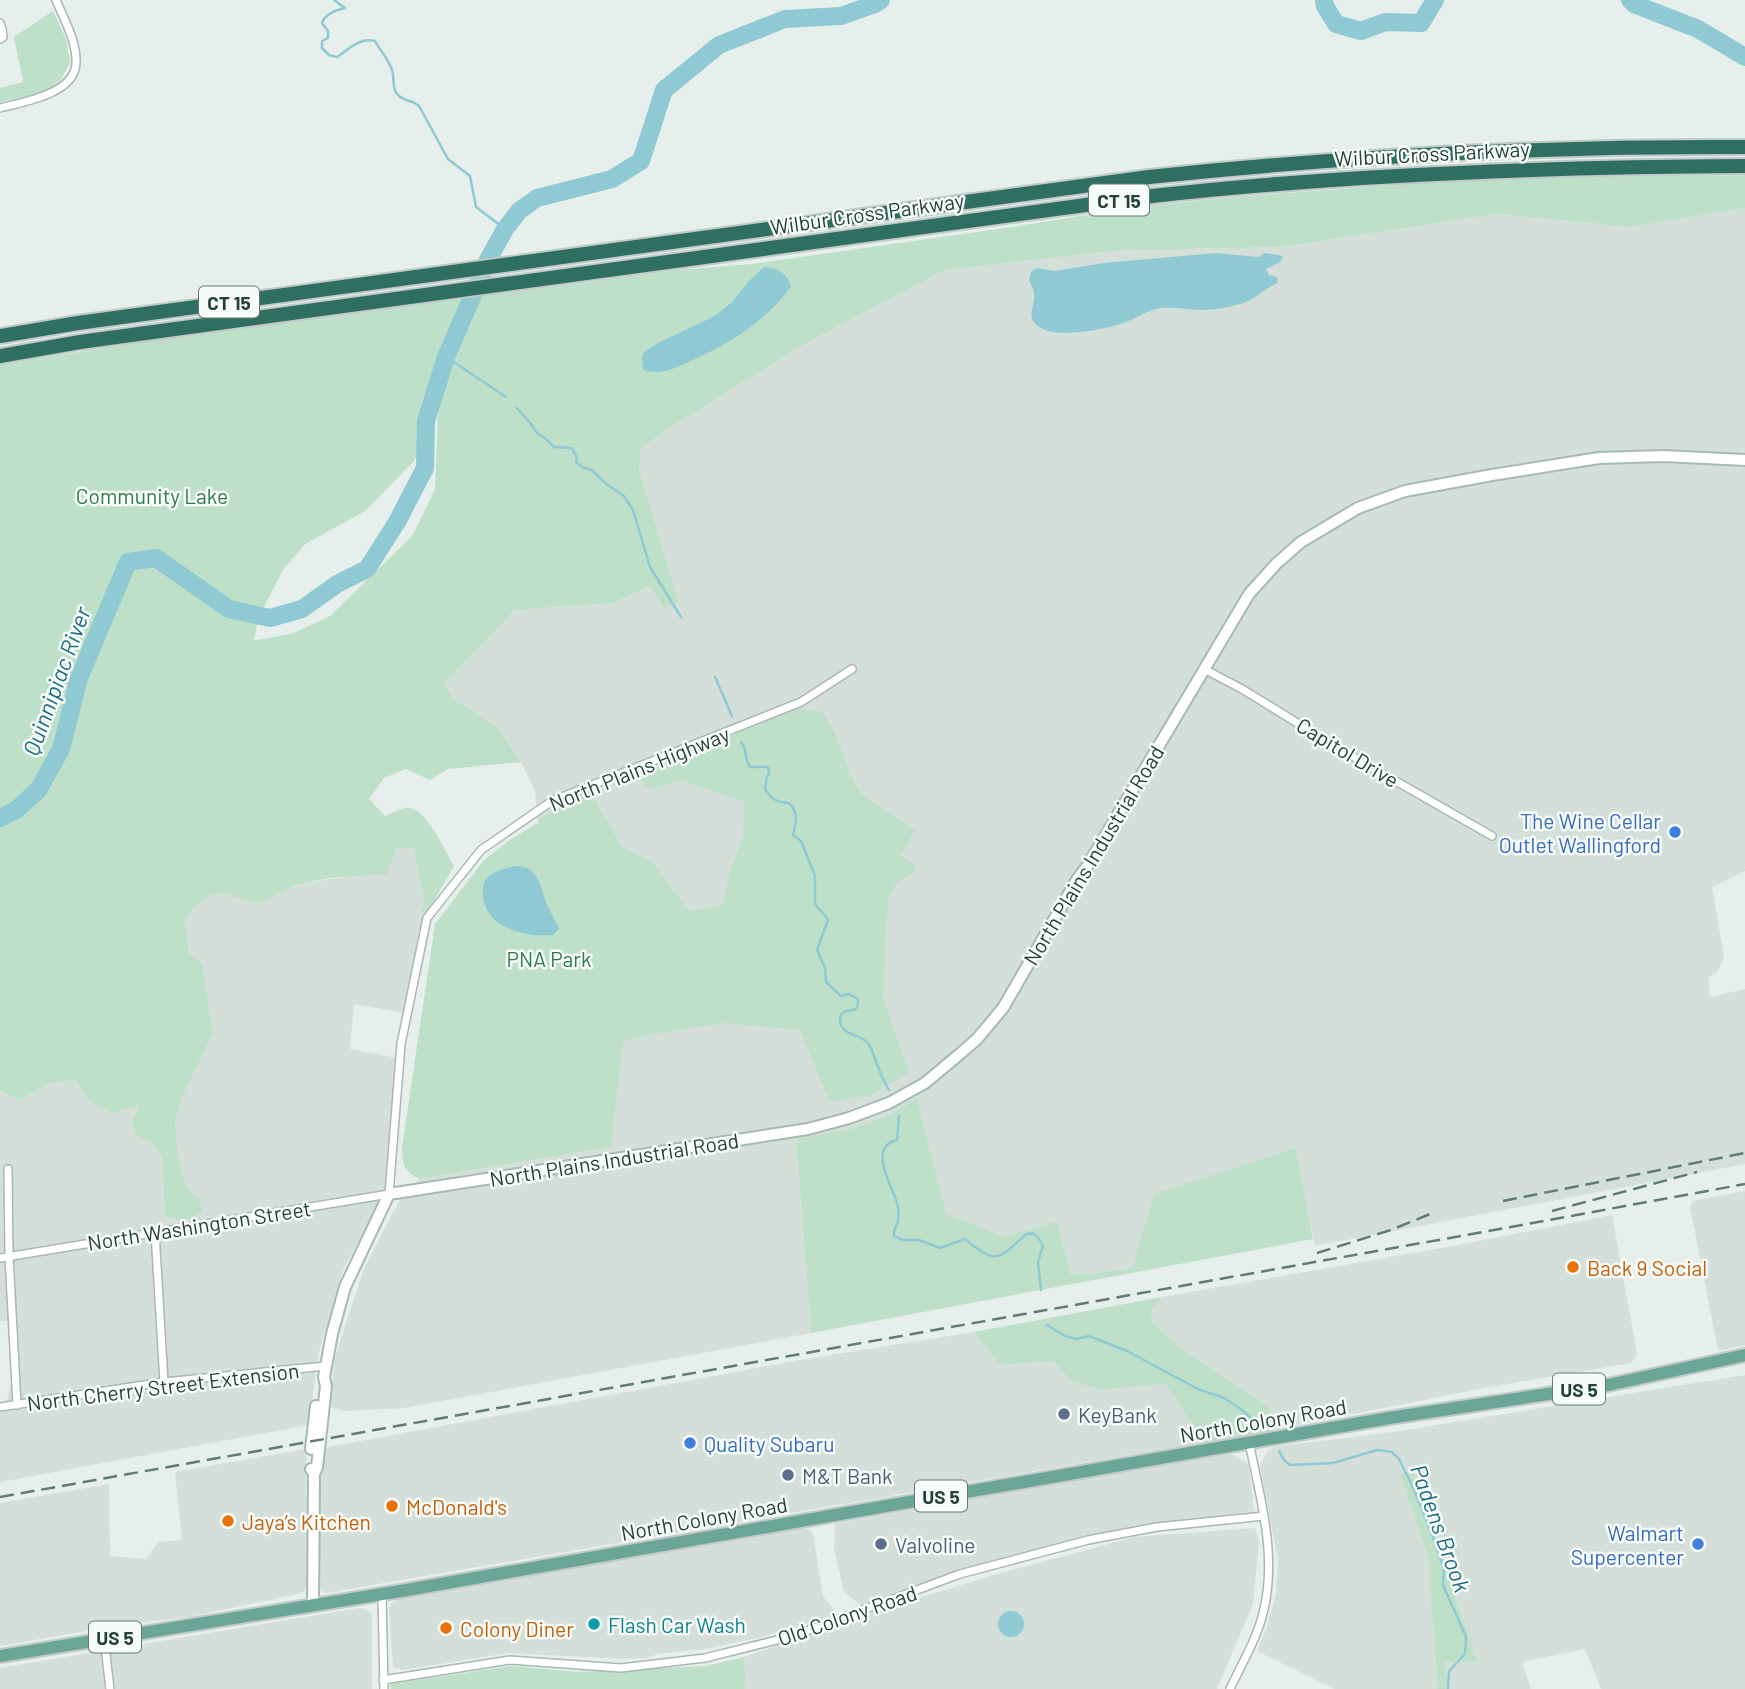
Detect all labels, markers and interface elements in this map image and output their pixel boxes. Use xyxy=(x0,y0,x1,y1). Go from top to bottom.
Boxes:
street label: Wilbur Cross Parkway xyxy=(1334,135,1531,171)
road number: CT 15 xyxy=(1089,184,1149,216)
street label: Wilbur Cross Parkway xyxy=(768,187,966,239)
road number: CT 15 xyxy=(199,286,259,318)
park label: Community Lake xyxy=(76,483,228,508)
water label: Quinnipiac River xyxy=(16,602,96,759)
street label: Capitol Drive xyxy=(1292,712,1404,792)
street label: North Plains Highway xyxy=(545,720,733,816)
street label: North Plains Industrial Road xyxy=(1017,741,1169,969)
place label: The Wine Cellar Outlet Wallingford xyxy=(1499,808,1661,857)
marker: The Wine Cellar Outlet Wallingford xyxy=(1667,824,1683,840)
park label: PNA Park xyxy=(507,946,591,971)
street label: North Plains Industrial Road xyxy=(488,1127,740,1191)
street label: North Washington Street xyxy=(86,1195,312,1255)
place label: Back 9 Social xyxy=(1587,1255,1707,1280)
marker: Back 9 Social xyxy=(1565,1259,1581,1275)
street label: North Cherry Street Extension xyxy=(26,1357,300,1415)
road number: US 5 xyxy=(1553,1373,1605,1404)
street label: North Colony Road xyxy=(1178,1393,1348,1447)
place label: KeyBank xyxy=(1078,1402,1157,1427)
marker: KeyBank xyxy=(1056,1406,1072,1422)
place label: Quality Subaru xyxy=(704,1431,834,1456)
marker: Quality Subaru xyxy=(682,1435,698,1451)
water label: Padens Brook xyxy=(1405,1460,1477,1596)
place label: M&T Bank xyxy=(802,1463,893,1488)
marker: M&T Bank xyxy=(780,1467,796,1483)
road number: US 5 xyxy=(915,1480,967,1512)
street label: North Colony Road xyxy=(619,1491,789,1545)
place label: McDonald's xyxy=(406,1494,507,1519)
marker: McDonald's xyxy=(384,1498,400,1514)
place label: Jaya’s Kitchen xyxy=(242,1509,371,1534)
marker: Jaya’s Kitchen xyxy=(220,1513,236,1529)
place label: Walmart Supercenter xyxy=(1571,1520,1684,1569)
place label: Valvoline xyxy=(895,1532,976,1557)
marker: Valvoline xyxy=(873,1536,889,1552)
marker: Walmart Supercenter xyxy=(1690,1536,1706,1552)
street label: Old Colony Road xyxy=(774,1580,920,1650)
place label: Flash Car Wash xyxy=(608,1612,746,1637)
place label: Colony Diner xyxy=(460,1616,574,1641)
marker: Flash Car Wash xyxy=(586,1616,602,1632)
marker: Colony Diner xyxy=(438,1620,454,1636)
road number: US 5 xyxy=(89,1622,141,1652)

